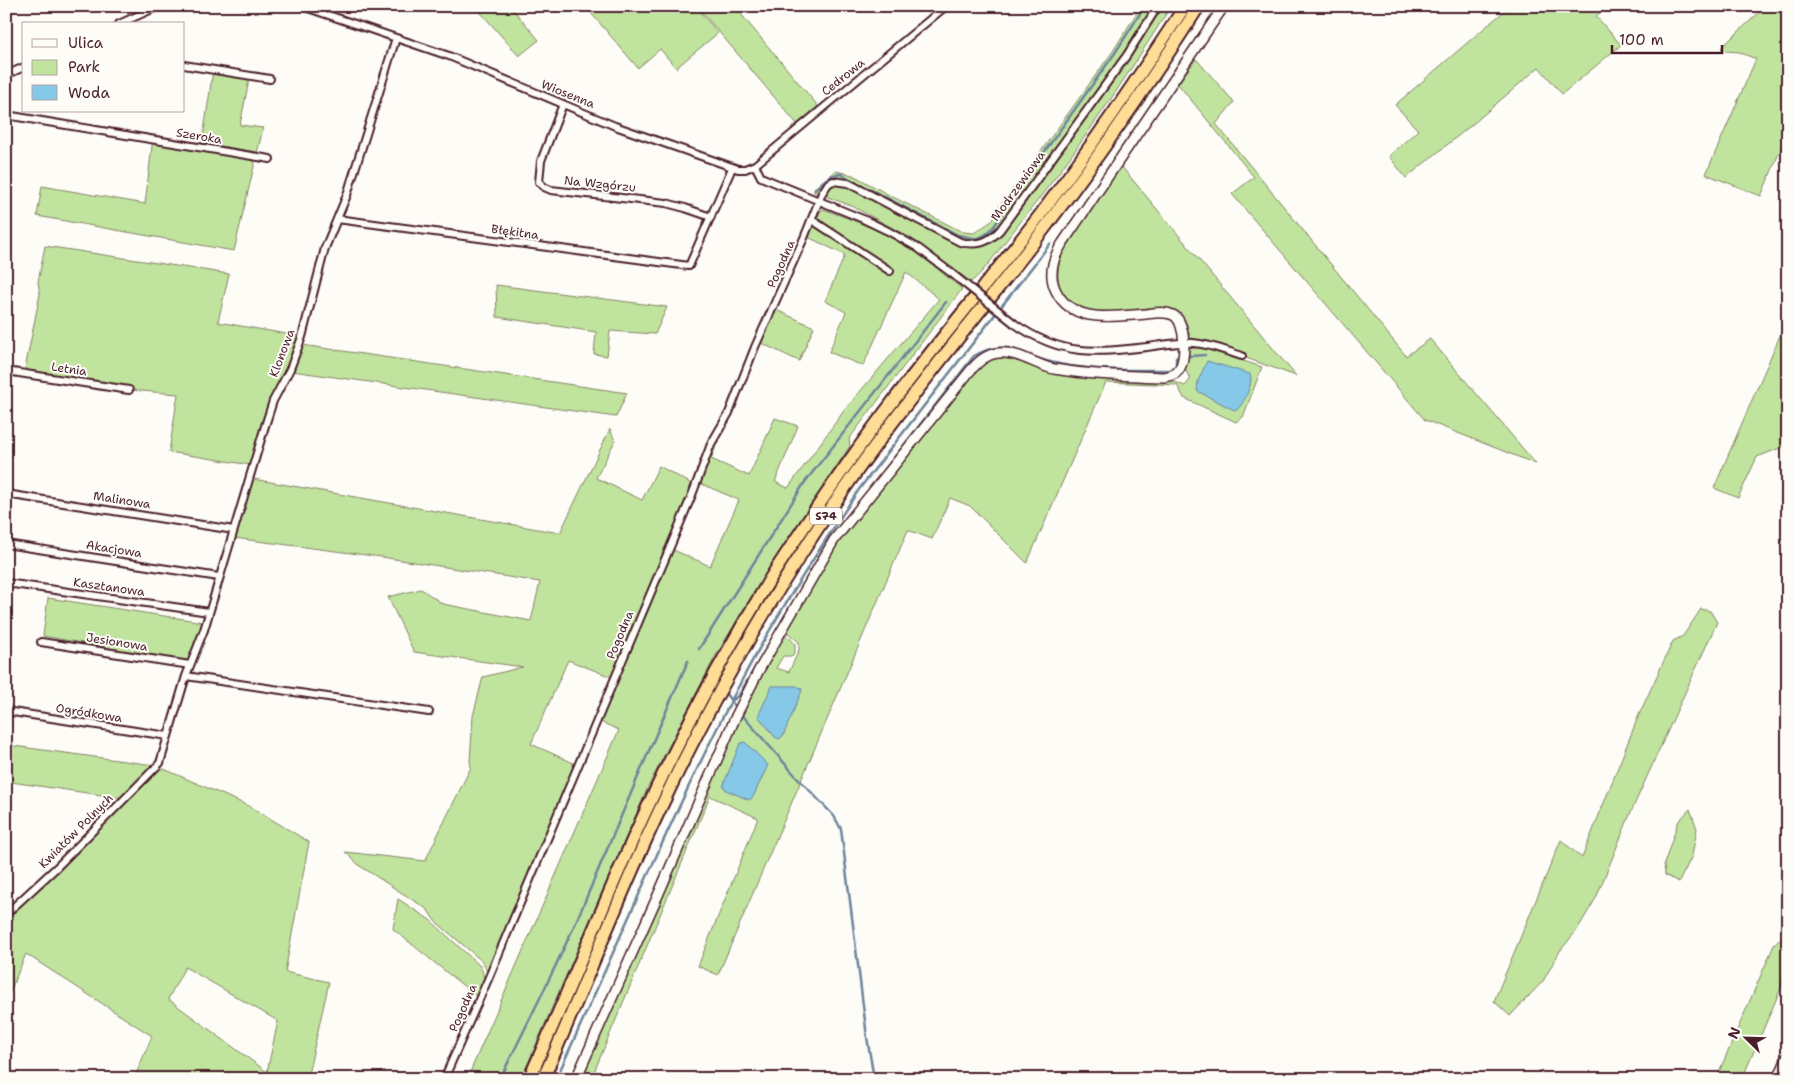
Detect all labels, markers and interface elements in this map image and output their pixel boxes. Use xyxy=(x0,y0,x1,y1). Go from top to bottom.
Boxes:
legend xyxy=(22,22,185,112)
scale bar xyxy=(1612,22,1722,54)
text: 100 m xyxy=(1619,30,1664,50)
text: Ulica xyxy=(68,33,104,53)
street label: Cedrowa xyxy=(818,54,868,99)
text: Park xyxy=(68,57,100,77)
street label: Wiosenna xyxy=(539,76,598,112)
text: Woda xyxy=(68,83,110,103)
street label: Szeroka xyxy=(175,124,224,148)
street label: Modrzewiowa xyxy=(987,147,1049,224)
street label: Na Wzgórzu xyxy=(563,172,637,196)
street label: Błękitna xyxy=(490,221,540,243)
street label: Pogodna xyxy=(763,237,799,290)
street label: Klonowa xyxy=(266,326,299,379)
street label: Letnia xyxy=(50,358,89,380)
street label: Malinowa xyxy=(92,488,152,513)
road number: S74 xyxy=(810,508,842,524)
street label: Akacjowa xyxy=(85,537,144,561)
street label: Kasztanowa xyxy=(72,574,146,600)
street label: Pogodna xyxy=(603,608,637,661)
street label: Jesionowa xyxy=(85,629,149,655)
street label: Ogródkowa xyxy=(55,700,124,726)
street label: Kwiatów Polnych xyxy=(35,790,117,872)
street label: Pogodna xyxy=(445,981,481,1034)
north arrow xyxy=(1722,1012,1772,1062)
text: N xyxy=(1724,1024,1744,1042)

